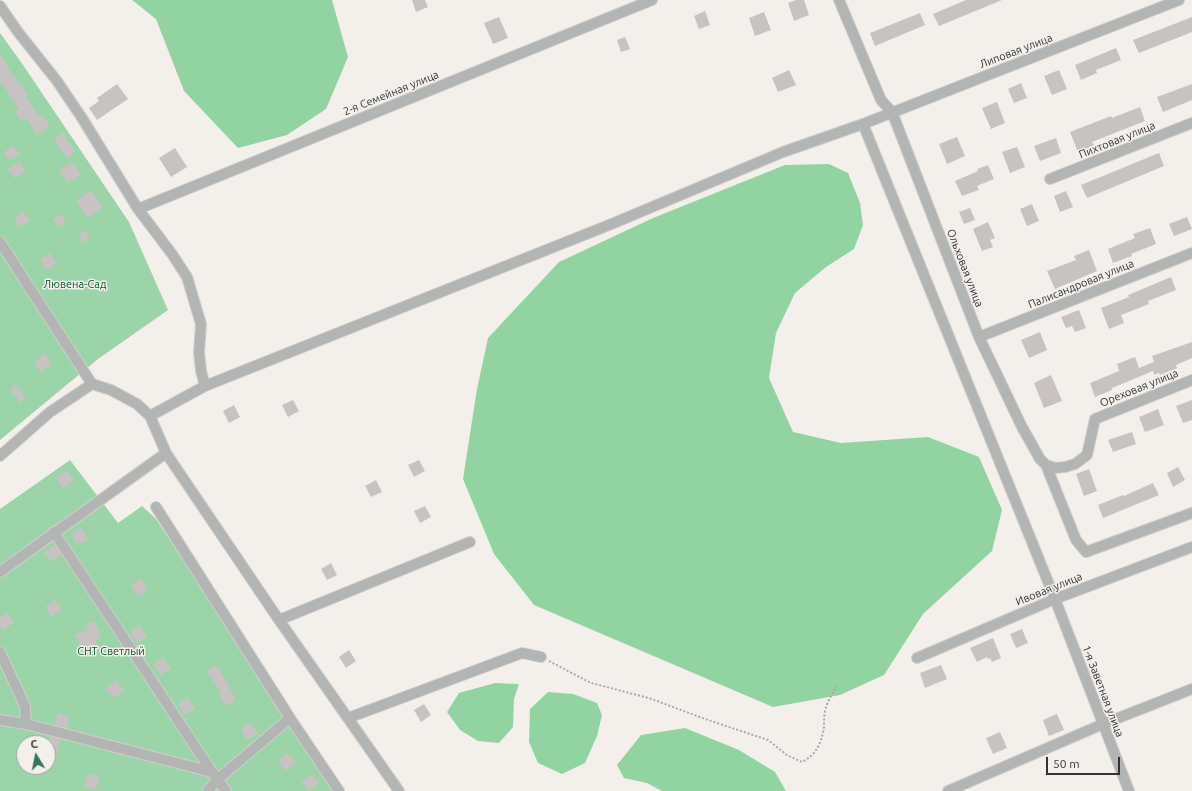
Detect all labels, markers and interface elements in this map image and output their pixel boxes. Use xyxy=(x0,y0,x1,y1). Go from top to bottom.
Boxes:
street label: Липовая улица xyxy=(978,31,1054,71)
street label: 2-я Семейная улица xyxy=(341,68,441,118)
street label: Пихтовая улица xyxy=(1077,119,1157,161)
street label: Ольховая улица xyxy=(944,227,986,309)
street label: Палисандровая улица xyxy=(1026,257,1136,311)
park label: Лювена-Сад xyxy=(44,277,106,291)
street label: Ореховая улица xyxy=(1098,366,1180,410)
street label: Ивовая улица xyxy=(1014,570,1084,608)
street label: 1-я Заветная улица xyxy=(1079,643,1127,739)
park label: СНТ Светлый xyxy=(77,644,145,658)
north arrow xyxy=(16,735,56,775)
text: С xyxy=(30,738,39,751)
scale bar xyxy=(1048,749,1122,775)
text: 50 m xyxy=(1053,757,1080,770)

